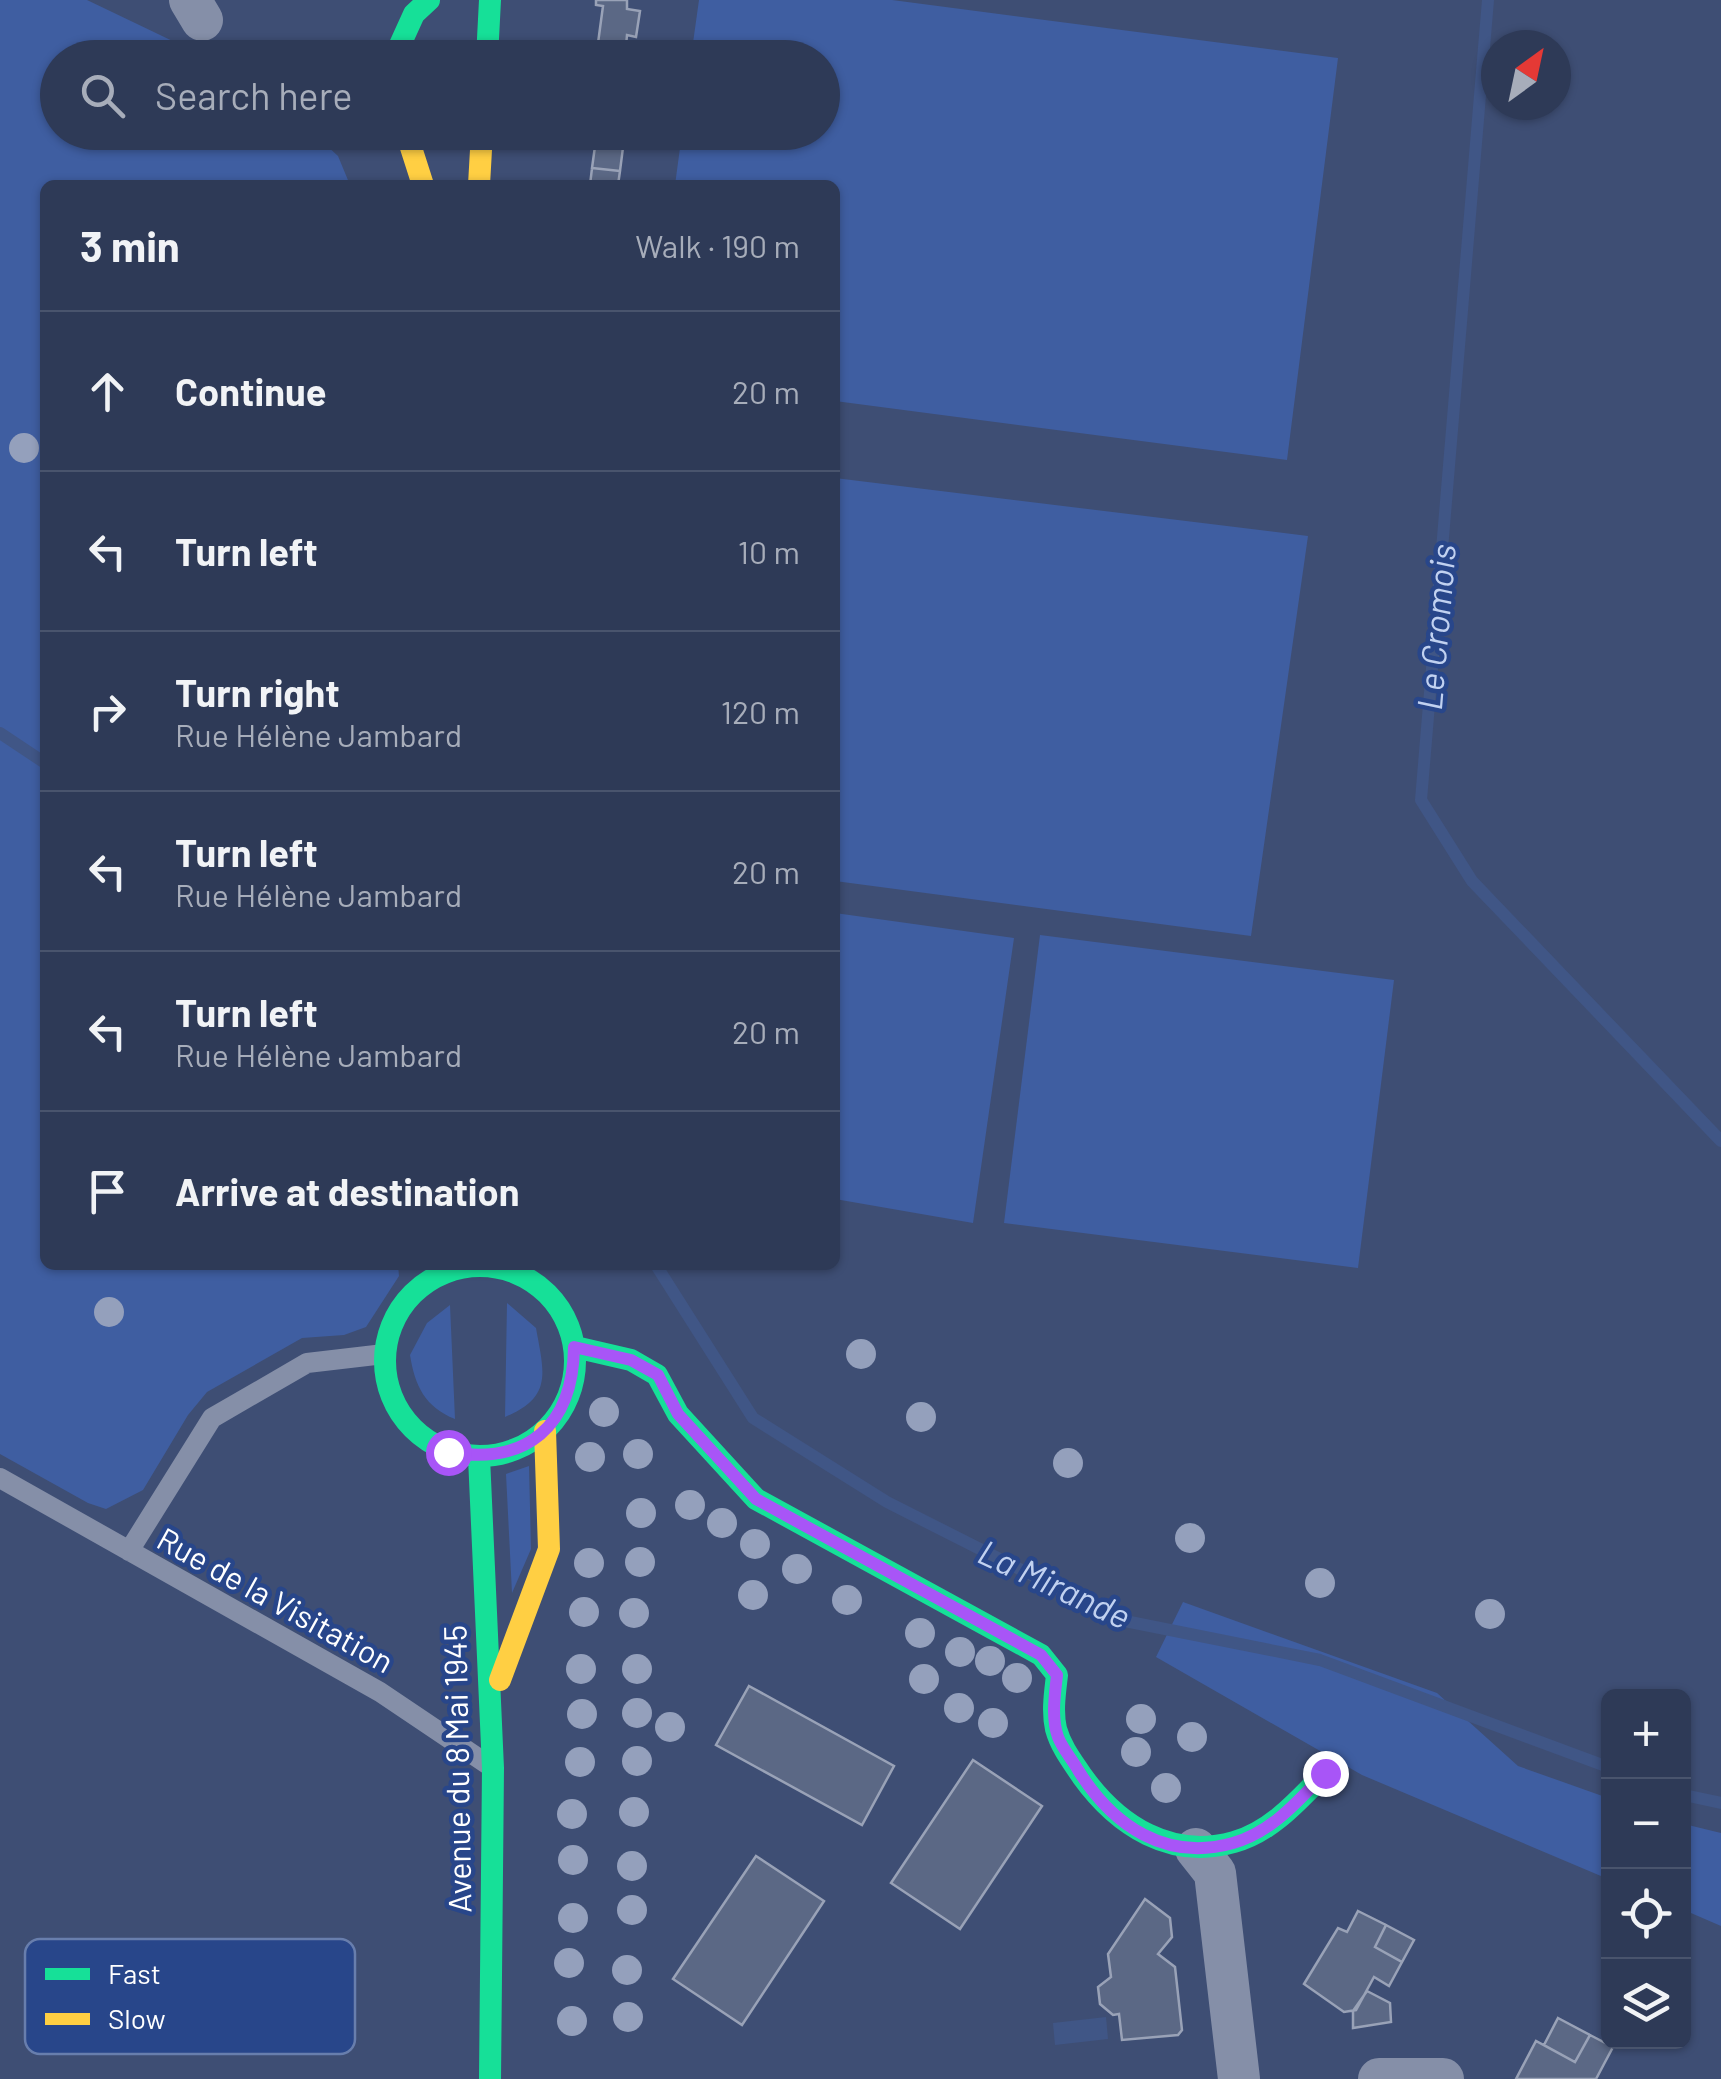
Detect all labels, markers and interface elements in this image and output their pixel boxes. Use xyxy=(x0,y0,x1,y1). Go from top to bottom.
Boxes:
north arrow xyxy=(1481,30,1571,120)
search box xyxy=(40,40,840,150)
icon: search xyxy=(75,68,130,123)
text: Search here xyxy=(155,72,353,118)
text: 3 min xyxy=(80,220,180,270)
text: Walk · 190 m xyxy=(635,226,800,264)
icon: ahead xyxy=(80,364,135,419)
text: Continue xyxy=(175,368,326,414)
text: 20 m xyxy=(732,372,800,410)
icon: left xyxy=(80,524,135,579)
text: Turn left xyxy=(175,528,318,574)
text: 10 m xyxy=(738,532,800,570)
water label: Le Cromois xyxy=(1407,542,1463,712)
text: Turn right xyxy=(175,669,340,715)
icon: right xyxy=(80,684,135,739)
text: 120 m xyxy=(721,692,800,730)
text: Rue Hélène Jambard xyxy=(175,715,462,753)
text: Turn left xyxy=(175,829,318,875)
icon: left xyxy=(80,844,135,899)
text: 20 m xyxy=(732,852,800,890)
text: Rue Hélène Jambard xyxy=(175,875,462,913)
text: Turn left xyxy=(175,989,318,1035)
icon: left xyxy=(80,1004,135,1059)
text: 20 m xyxy=(732,1012,800,1050)
text: Rue Hélène Jambard xyxy=(175,1035,462,1073)
icon: arrive xyxy=(80,1164,135,1219)
text: Arrive at destination xyxy=(175,1168,520,1214)
route start xyxy=(426,1430,472,1476)
street label: Rue de la Visitation xyxy=(151,1518,401,1680)
water label: La Mirande xyxy=(972,1530,1138,1636)
street label: Avenue du 8 Mai 1945 xyxy=(434,1625,478,1913)
map controls xyxy=(1601,1689,1691,2049)
button: + xyxy=(1601,1689,1691,1779)
route end xyxy=(1303,1751,1349,1797)
button: − xyxy=(1601,1779,1691,1869)
button: locate xyxy=(1601,1869,1691,1959)
legend xyxy=(25,1939,355,2054)
text: Fast xyxy=(108,1956,161,1990)
button: layers xyxy=(1601,1959,1691,2049)
text: Slow xyxy=(108,2001,166,2035)

